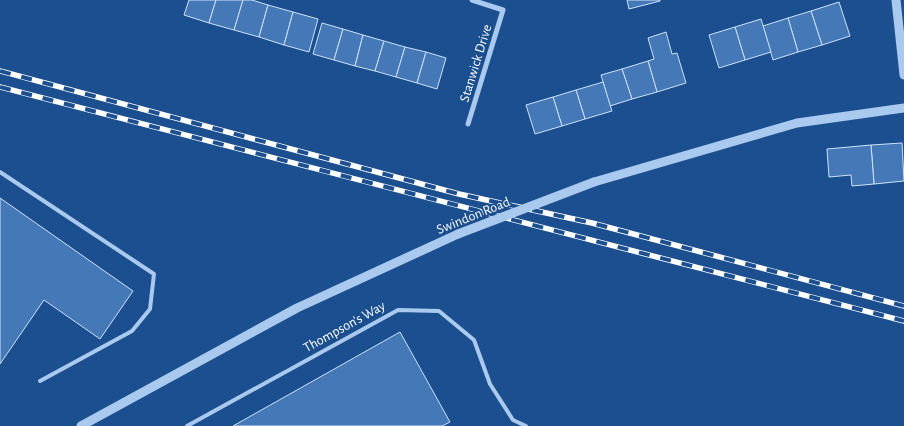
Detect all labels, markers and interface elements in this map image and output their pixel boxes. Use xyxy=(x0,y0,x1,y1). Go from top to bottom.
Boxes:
street label: Stanwick Drive xyxy=(458,23,494,104)
street label: Swindon Road xyxy=(435,195,512,237)
street label: Thompson's Way xyxy=(301,299,388,355)

